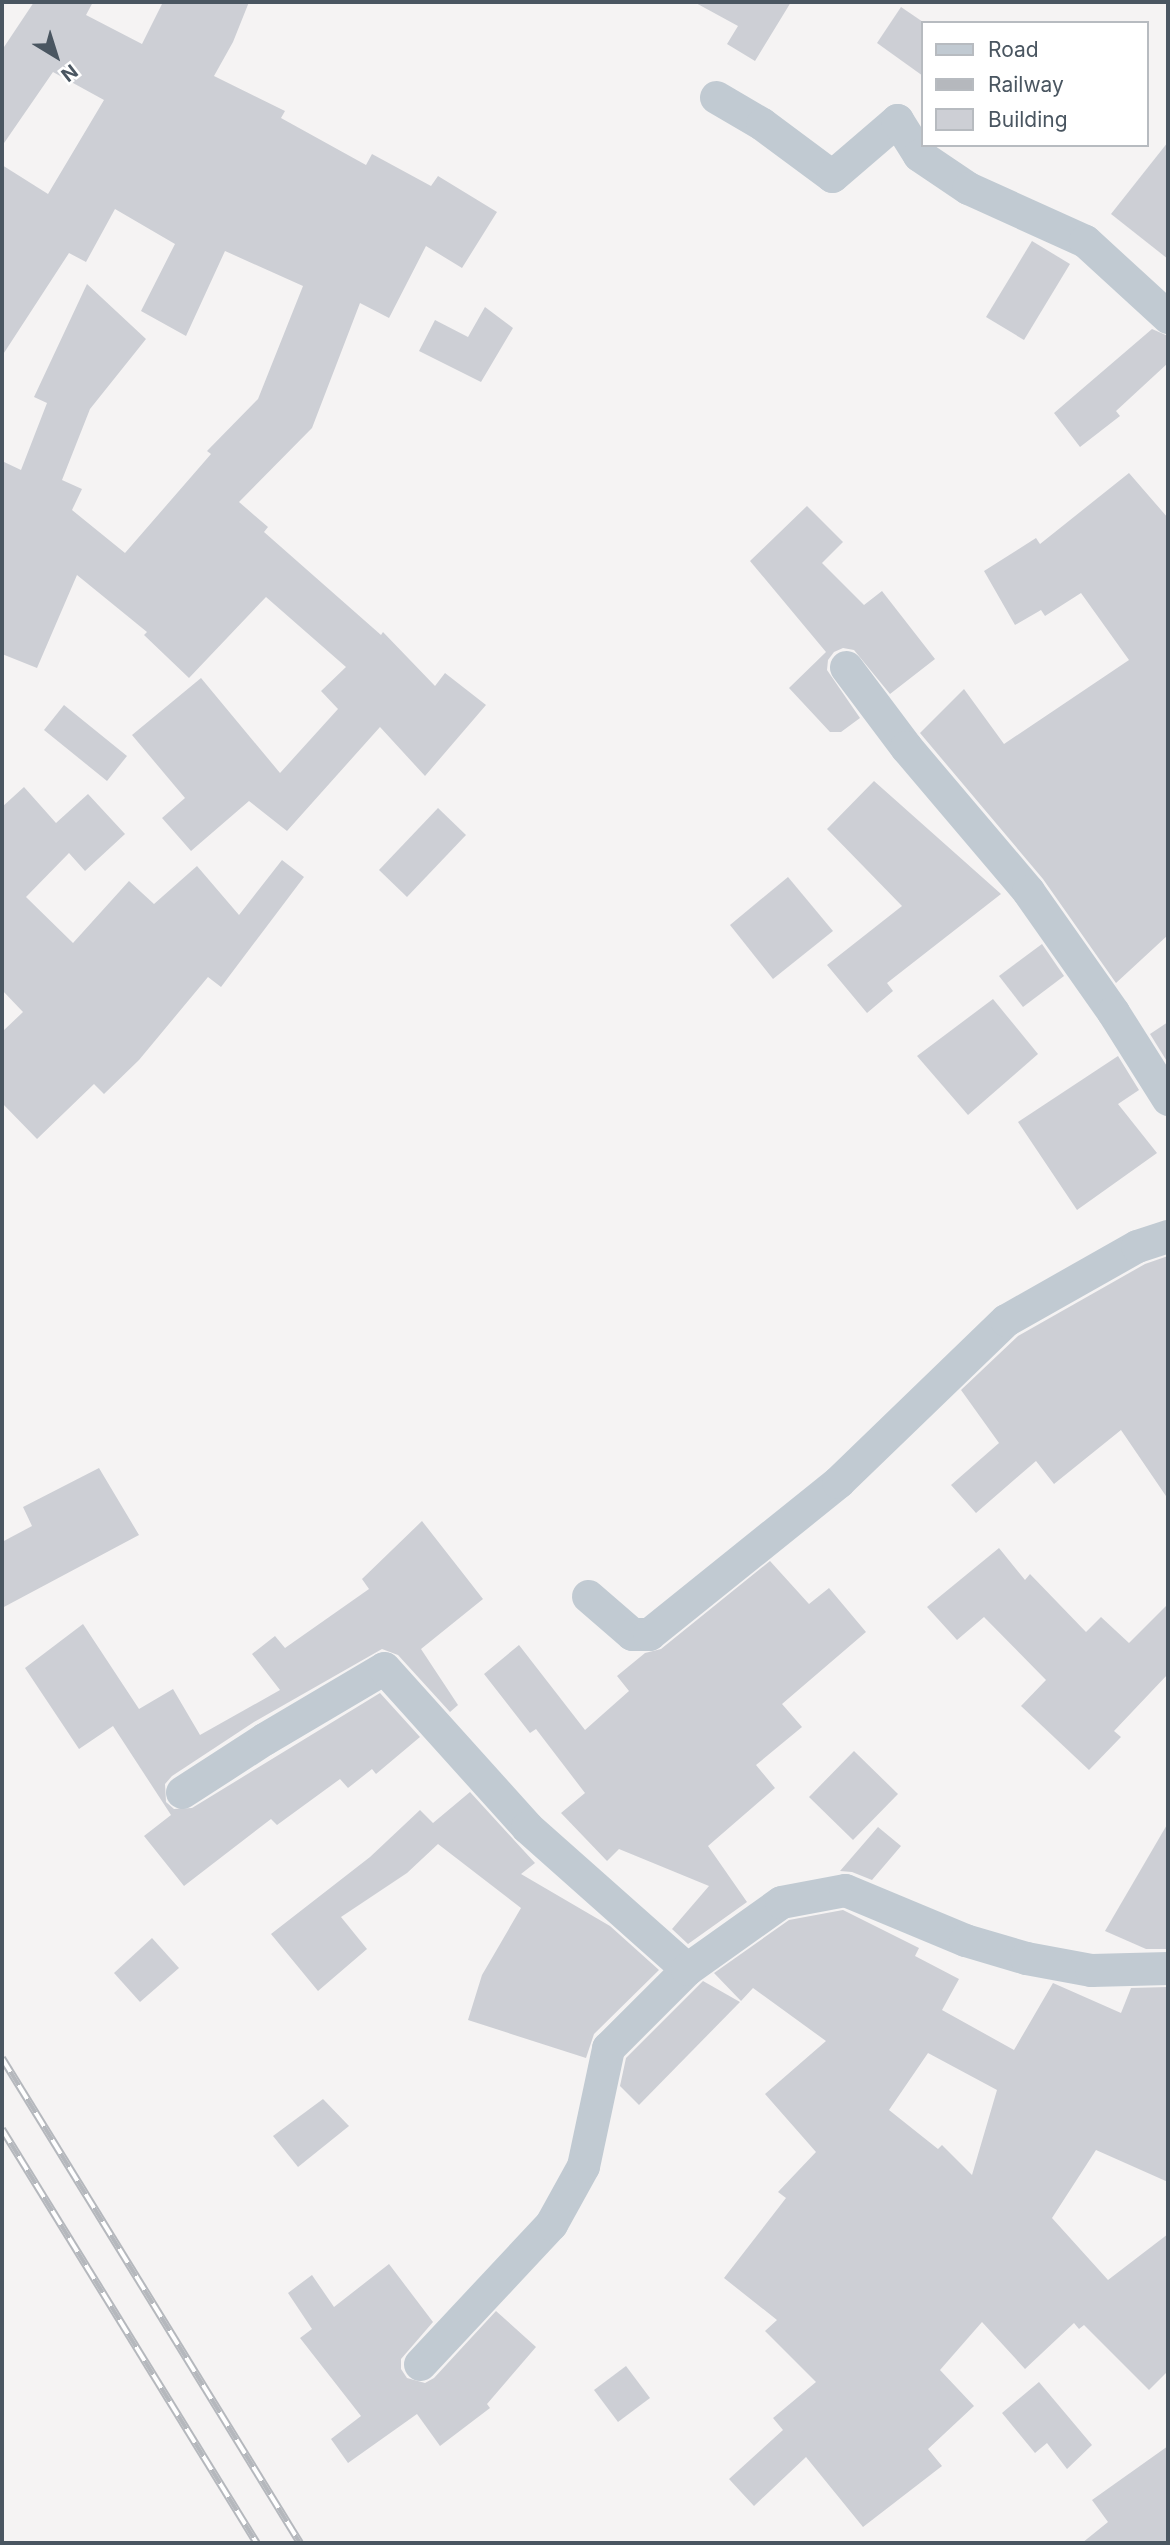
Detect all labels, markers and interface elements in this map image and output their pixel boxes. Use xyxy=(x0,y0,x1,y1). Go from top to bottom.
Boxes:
north arrow xyxy=(21,21,91,91)
legend xyxy=(922,21,1149,147)
text: Road xyxy=(988,37,1039,62)
text: N xyxy=(56,59,82,86)
text: Railway xyxy=(988,72,1064,97)
text: Building xyxy=(988,107,1068,132)

